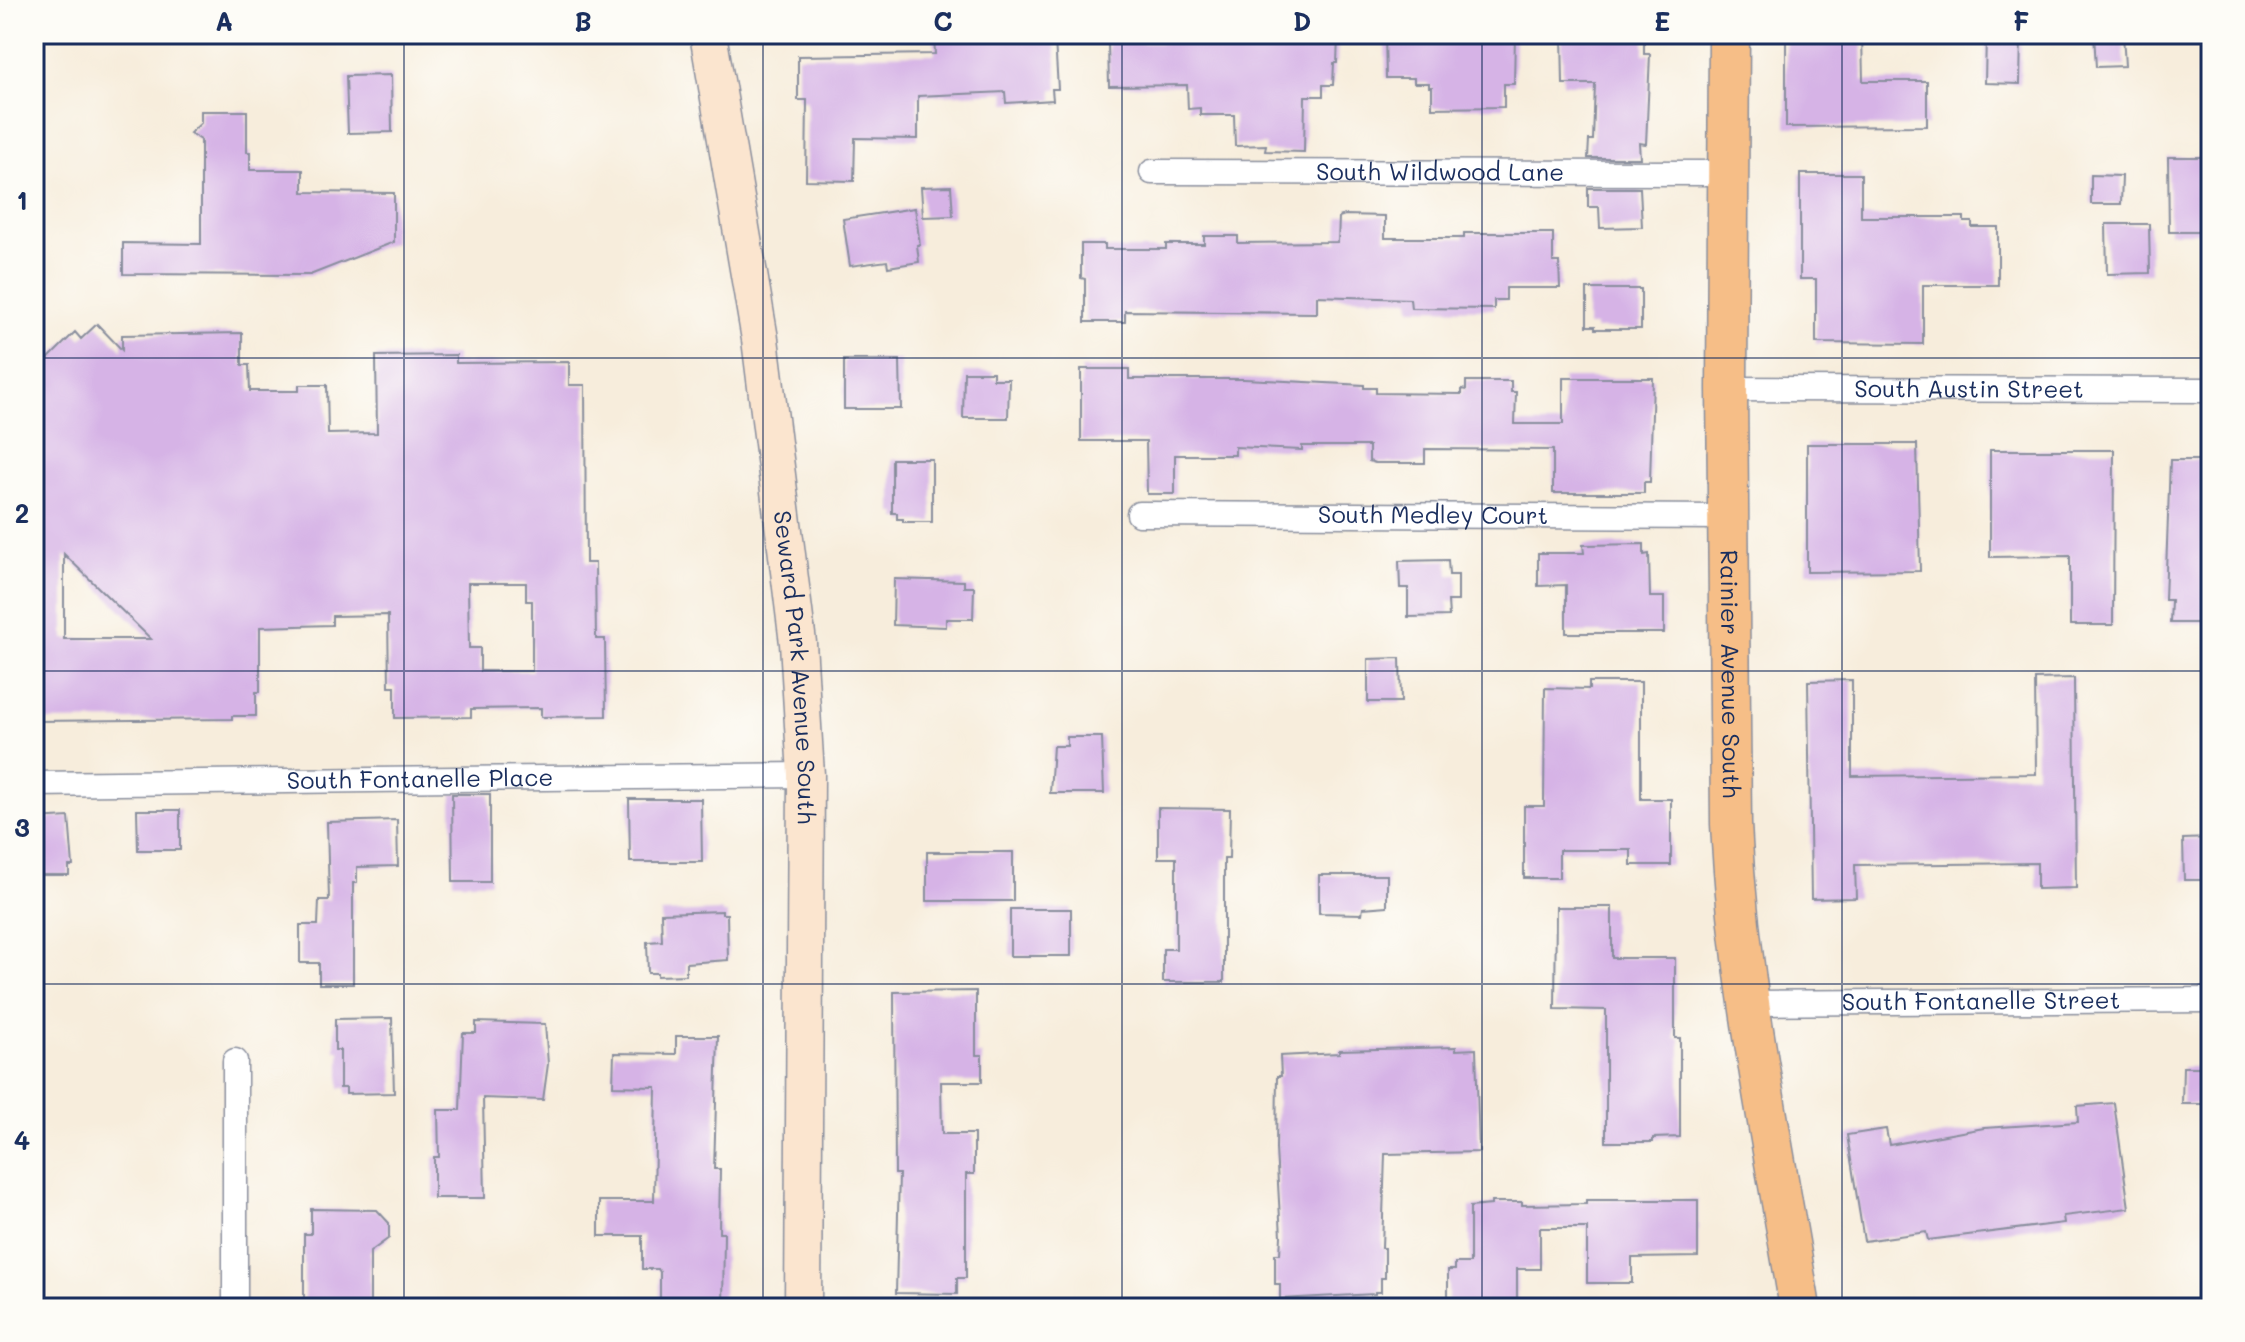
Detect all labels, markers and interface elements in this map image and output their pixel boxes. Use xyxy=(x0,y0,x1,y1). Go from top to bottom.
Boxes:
text: A xyxy=(215,4,233,38)
text: B xyxy=(574,4,592,38)
text: C xyxy=(933,4,953,38)
text: D xyxy=(1293,4,1311,38)
text: E xyxy=(1654,4,1670,38)
text: F xyxy=(2013,4,2029,38)
street label: South Wildwood Lane xyxy=(1316,155,1564,187)
text: 1 xyxy=(16,183,28,217)
street label: South Austin Street xyxy=(1854,372,2084,404)
text: 2 xyxy=(15,496,29,530)
street label: South Medley Court xyxy=(1318,498,1548,530)
street label: Seward Park Avenue South xyxy=(768,509,823,824)
street label: Rainier Avenue South xyxy=(1714,549,1748,798)
street label: South Fontanelle Place xyxy=(287,761,553,795)
text: 3 xyxy=(14,810,30,844)
street label: South Fontanelle Street xyxy=(1842,984,2120,1016)
text: 4 xyxy=(14,1123,30,1157)

